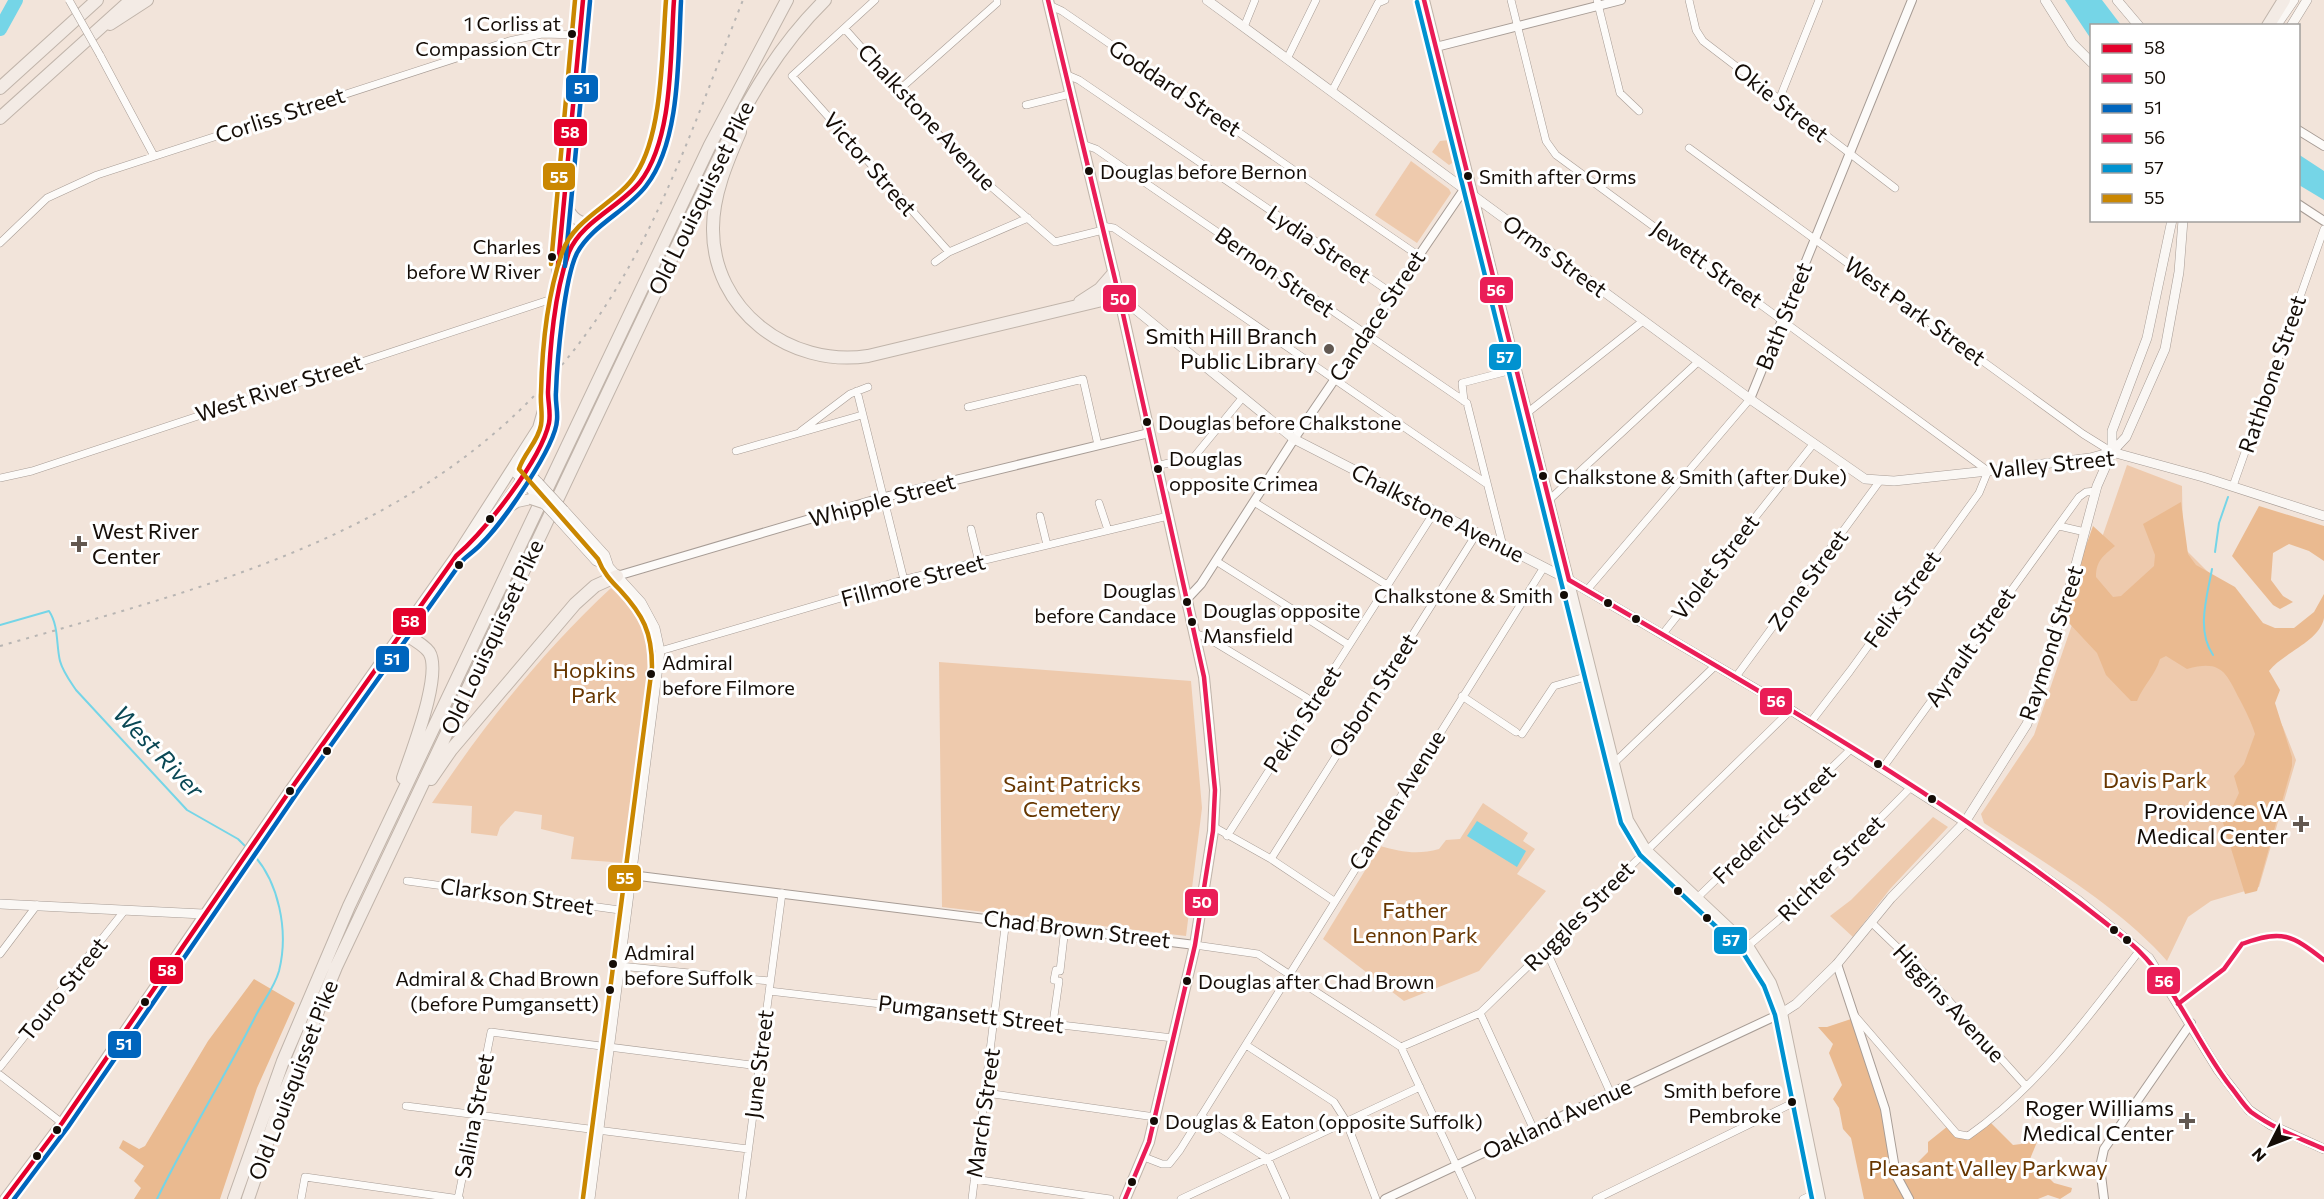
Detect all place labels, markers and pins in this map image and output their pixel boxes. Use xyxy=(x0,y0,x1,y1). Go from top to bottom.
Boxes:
place label: 1 Corliss at Compassion Ctr xyxy=(415,11,561,60)
marker: 1 Corliss at Compassion Ctr xyxy=(566,28,578,40)
place label: Douglas before Bernon xyxy=(1100,159,1307,183)
place label: Smith after Orms xyxy=(1479,164,1636,188)
marker: Douglas before Bernon xyxy=(1083,165,1095,177)
marker: Smith after Orms xyxy=(1462,170,1474,182)
place label: Charles before W River xyxy=(406,234,541,283)
marker: Charles before W River xyxy=(546,251,558,263)
place label: Smith Hill Branch Public Library xyxy=(1146,322,1317,374)
marker: Smith Hill Branch Public Library xyxy=(1322,342,1336,356)
place label: Douglas before Chalkstone xyxy=(1158,410,1401,434)
marker: Douglas before Chalkstone xyxy=(1141,416,1153,428)
place label: Douglas opposite Crimea xyxy=(1169,446,1318,495)
marker: Douglas opposite Crimea xyxy=(1152,463,1164,475)
place label: Chalkstone & Smith (after Duke) xyxy=(1554,464,1847,488)
marker: Chalkstone & Smith (after Duke) xyxy=(1537,470,1549,482)
unlabelled marker xyxy=(484,513,496,525)
place label: West River Center xyxy=(92,517,200,569)
marker: West River Center xyxy=(70,535,88,553)
unlabelled marker xyxy=(453,559,465,571)
place label: Douglas before Candace xyxy=(1034,578,1176,627)
place label: Chalkstone & Smith xyxy=(1374,583,1553,607)
marker: Chalkstone & Smith xyxy=(1558,589,1570,601)
marker: Douglas before Candace xyxy=(1181,596,1193,608)
unlabelled marker xyxy=(1602,597,1614,609)
place label: Douglas opposite Mansfield xyxy=(1203,598,1360,647)
unlabelled marker xyxy=(1630,613,1642,625)
marker: Douglas opposite Mansfield xyxy=(1186,616,1198,628)
place label: Admiral before Filmore xyxy=(662,650,795,699)
marker: Admiral before Filmore xyxy=(645,668,657,680)
unlabelled marker xyxy=(321,745,333,757)
unlabelled marker xyxy=(1872,758,1884,770)
unlabelled marker xyxy=(284,785,296,797)
unlabelled marker xyxy=(1926,793,1938,805)
place label: Providence VA Medical Center xyxy=(2136,797,2288,849)
marker: Providence VA Medical Center xyxy=(2292,815,2310,833)
unlabelled marker xyxy=(1672,885,1684,897)
unlabelled marker xyxy=(1701,912,1713,924)
unlabelled marker xyxy=(2108,924,2120,936)
unlabelled marker xyxy=(2121,934,2133,946)
place label: Admiral before Suffolk xyxy=(624,940,753,989)
marker: Admiral before Suffolk xyxy=(607,958,619,970)
place label: Admiral & Chad Brown (before Pumgansett) xyxy=(395,966,599,1015)
place label: Douglas after Chad Brown xyxy=(1198,969,1435,993)
marker: Douglas after Chad Brown xyxy=(1181,975,1193,987)
marker: Admiral & Chad Brown (before Pumgansett) xyxy=(604,984,616,996)
unlabelled marker xyxy=(139,996,151,1008)
place label: Smith before Pembroke xyxy=(1663,1078,1781,1127)
place label: Roger Williams Medical Center xyxy=(2022,1094,2174,1146)
marker: Smith before Pembroke xyxy=(1786,1096,1798,1108)
place label: Douglas & Eaton (opposite Suffolk) xyxy=(1165,1109,1483,1133)
marker: Roger Williams Medical Center xyxy=(2178,1112,2196,1130)
marker: Douglas & Eaton (opposite Suffolk) xyxy=(1148,1115,1160,1127)
unlabelled marker xyxy=(51,1124,63,1136)
unlabelled marker xyxy=(31,1150,43,1162)
unlabelled marker xyxy=(1126,1176,1138,1188)

